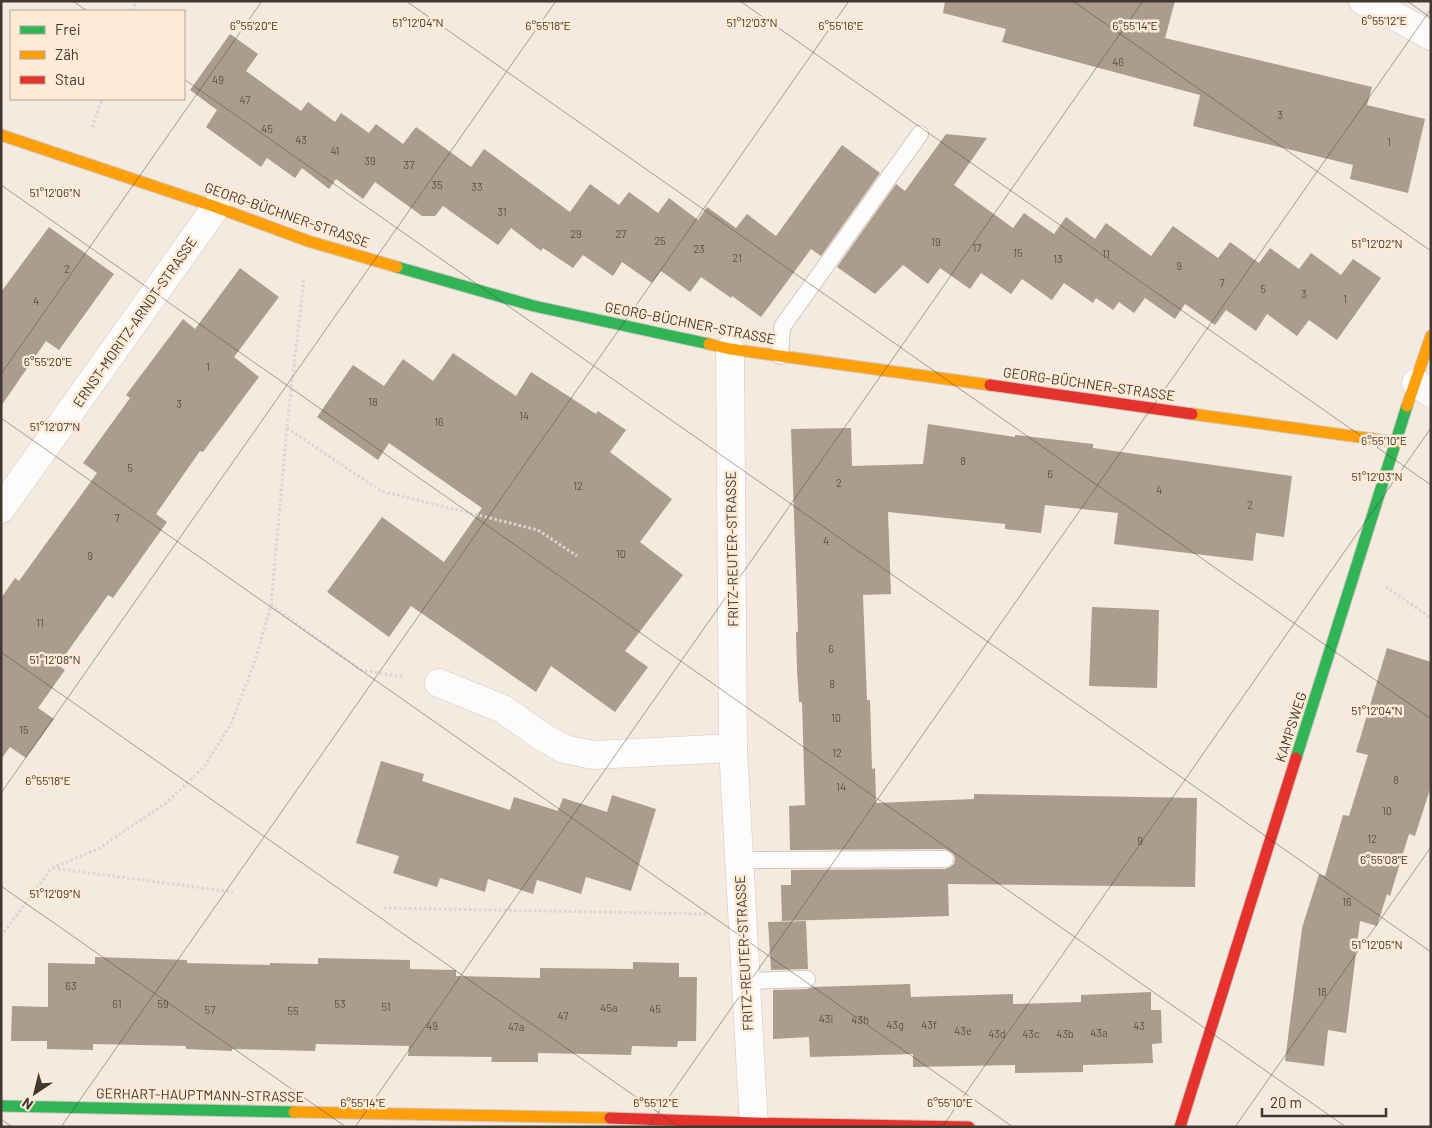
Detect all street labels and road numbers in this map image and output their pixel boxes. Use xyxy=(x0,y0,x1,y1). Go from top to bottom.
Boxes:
street label: GEORG-BÜCHNER-STRASSE xyxy=(202,178,372,251)
street label: ERNST-MORITZ-ARNDT-STRASSE xyxy=(69,233,200,410)
street label: GEORG-BÜCHNER-STRASSE xyxy=(603,298,777,347)
street label: GEORG-BÜCHNER-STRASSE xyxy=(1002,363,1176,404)
street label: FRITZ-REUTER-STRASSE xyxy=(722,471,741,627)
street label: KAMPSWEG xyxy=(1271,690,1310,764)
street label: FRITZ-REUTER-STRASSE xyxy=(731,875,756,1031)
street label: GERHART-HAUPTMANN-STRASSE xyxy=(96,1084,304,1105)

